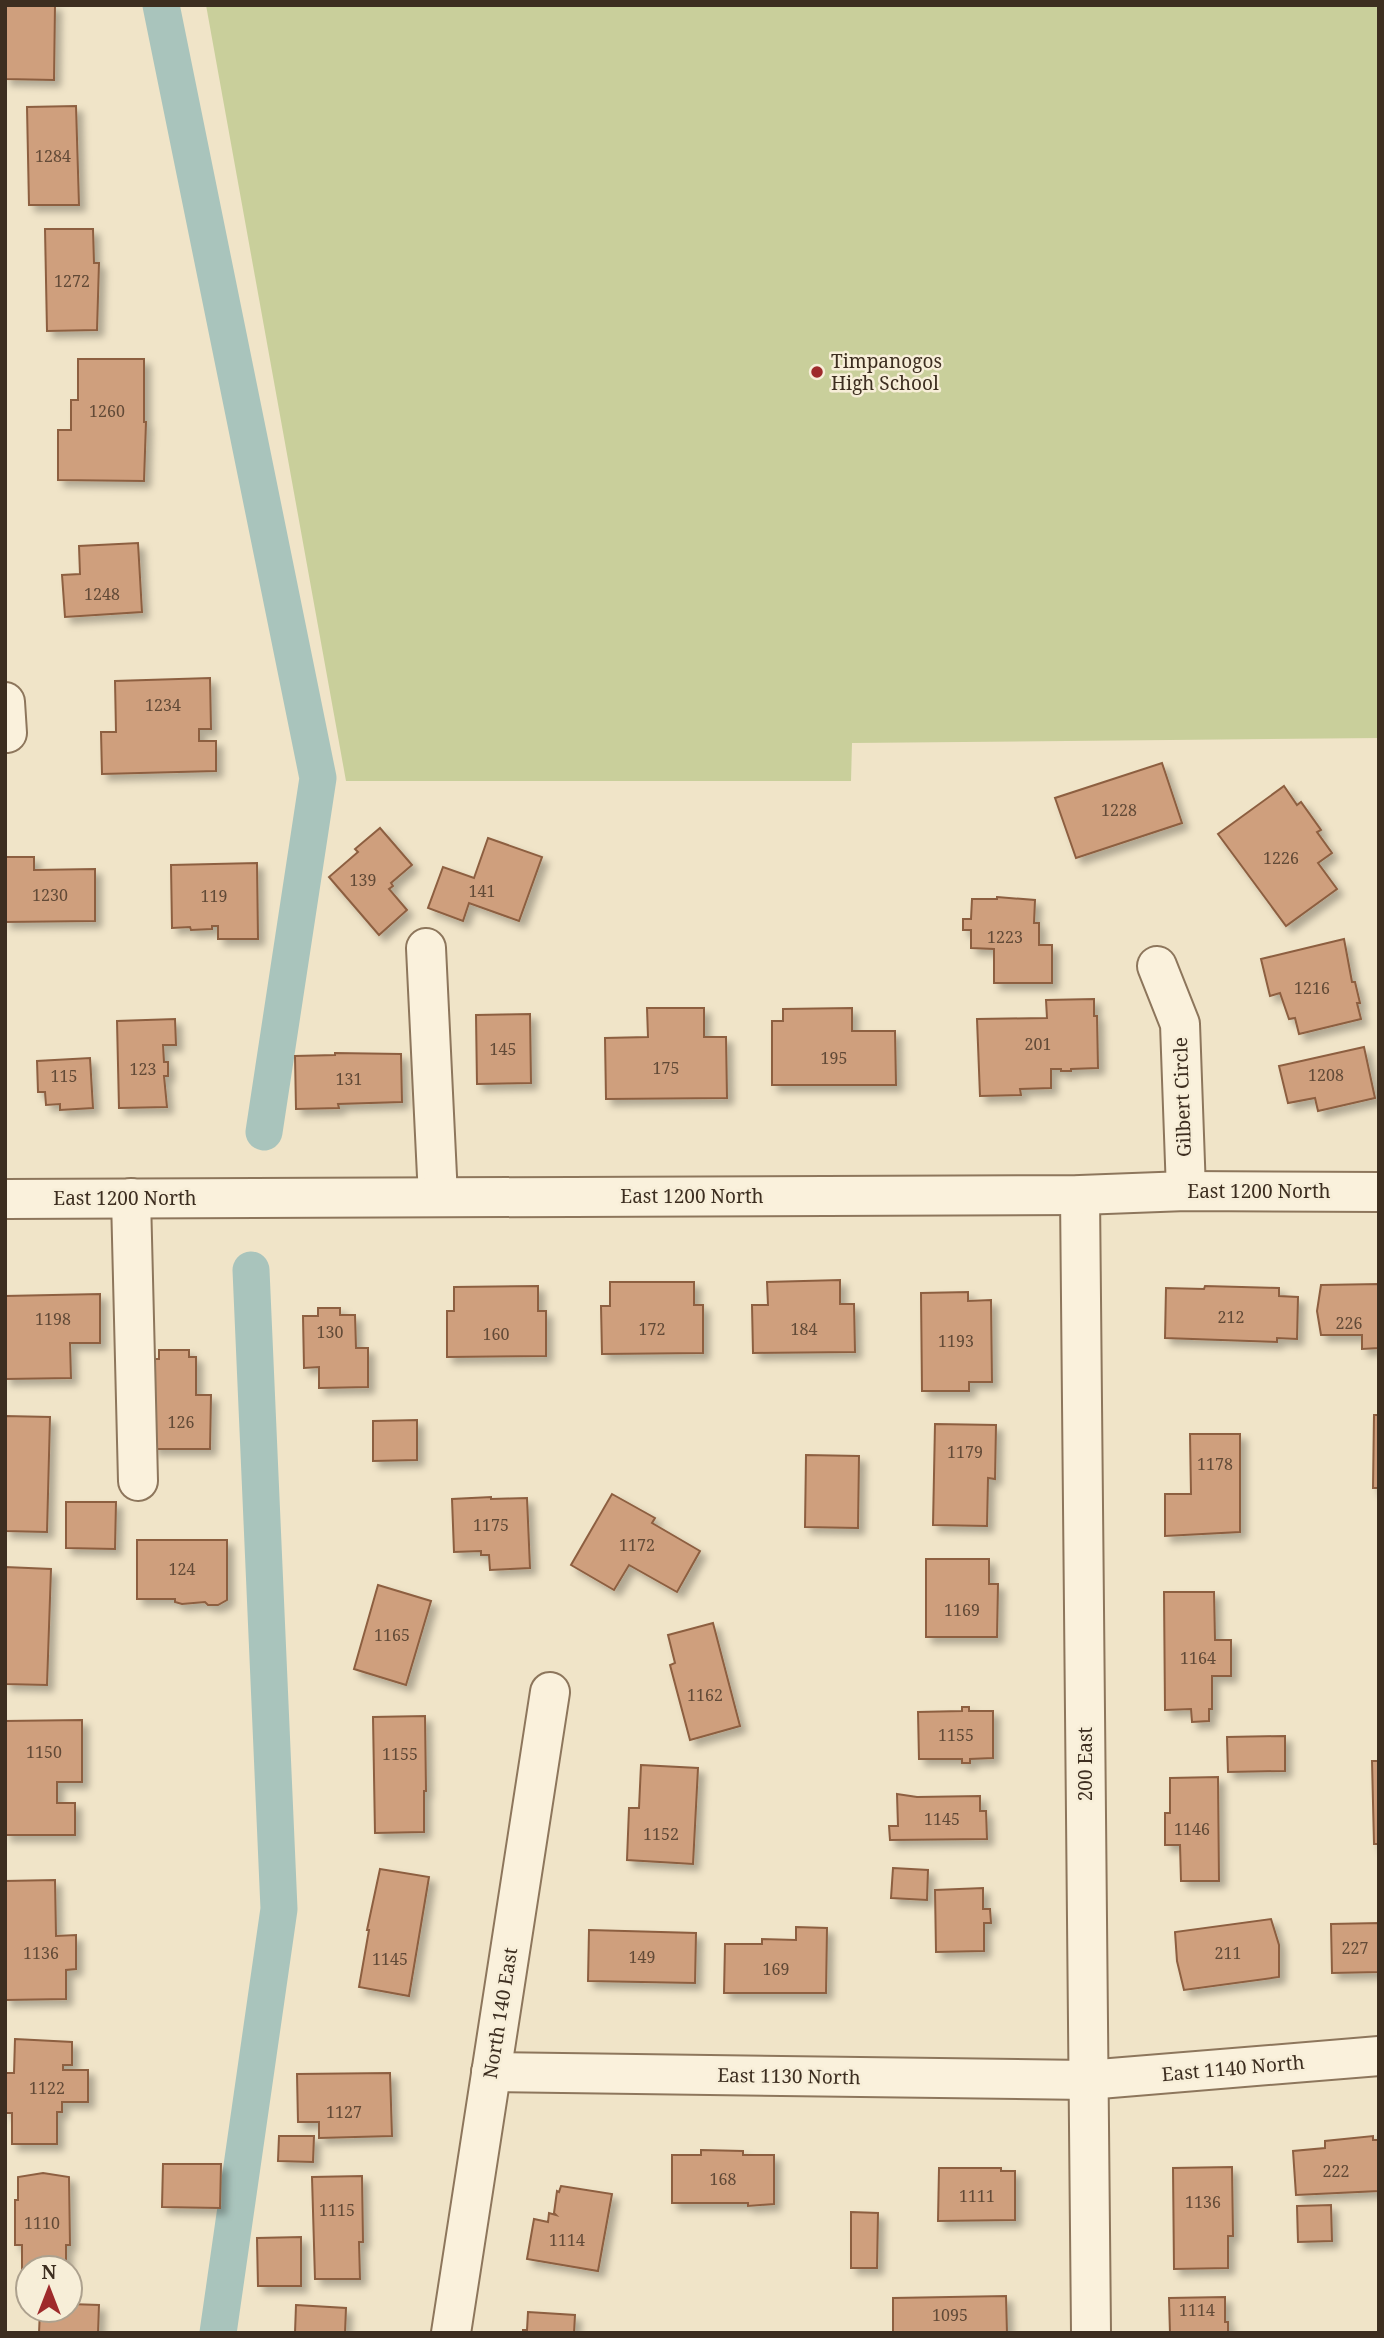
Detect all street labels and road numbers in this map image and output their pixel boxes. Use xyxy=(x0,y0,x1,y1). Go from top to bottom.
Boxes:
street label: Gilbert Circle xyxy=(1167,1037,1197,1157)
street label: East 1200 North xyxy=(1187,1178,1331,1204)
street label: East 1200 North xyxy=(620,1183,764,1209)
street label: East 1200 North xyxy=(53,1185,197,1211)
street label: 200 East xyxy=(1072,1726,1098,1801)
street label: North 140 East xyxy=(477,1945,523,2081)
street label: East 1140 North xyxy=(1160,2049,1306,2087)
street label: East 1130 North xyxy=(717,2062,861,2090)

